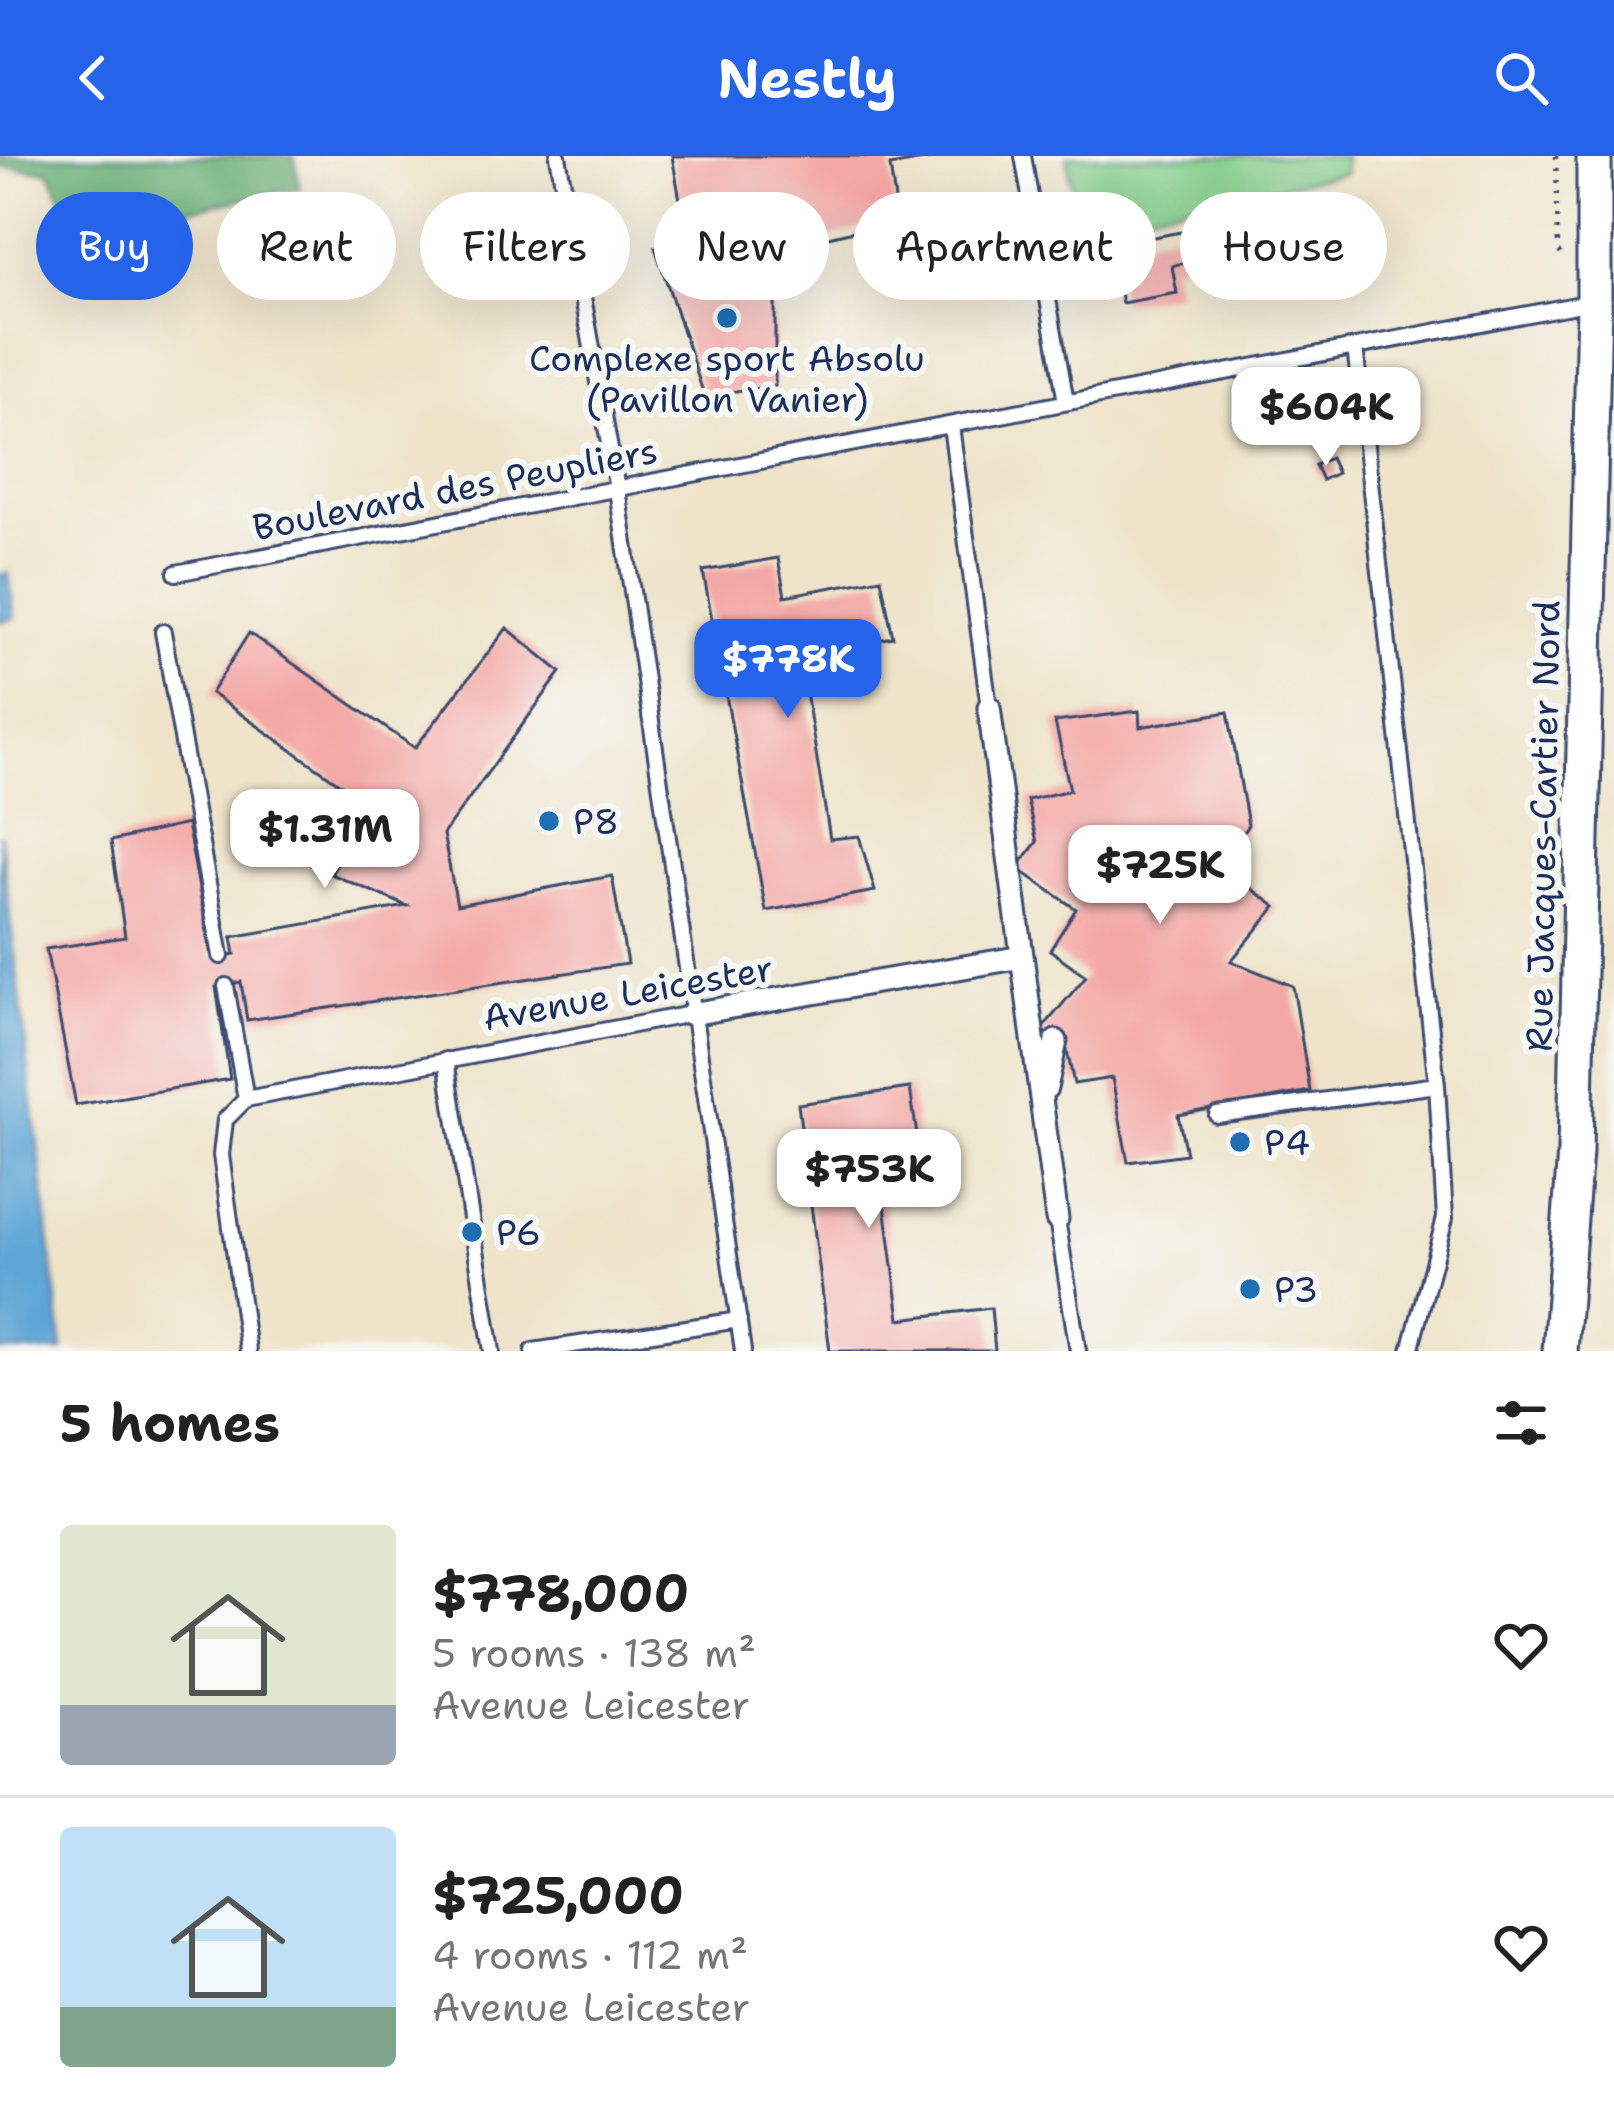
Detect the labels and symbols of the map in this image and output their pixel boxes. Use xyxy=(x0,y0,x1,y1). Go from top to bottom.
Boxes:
marker: Complexe sport Absolu (Pavillon Vanier) xyxy=(714,305,740,331)
place label: Complexe sport Absolu (Pavillon Vanier) xyxy=(529,334,925,424)
pin: $604K xyxy=(1242,367,1410,469)
street label: Boulevard des Peupliers xyxy=(248,426,662,552)
street label: Rue Jacques-Cartier Nord xyxy=(1515,600,1571,1052)
pin: $778K xyxy=(704,619,872,721)
pin: $1.31M xyxy=(227,789,423,891)
place label: P8 xyxy=(573,797,619,846)
marker: P8 xyxy=(536,808,562,834)
pin: $725K xyxy=(1076,825,1244,927)
street label: Avenue Leicester xyxy=(479,943,777,1043)
place label: P4 xyxy=(1264,1118,1310,1167)
pin: $753K xyxy=(785,1129,953,1231)
marker: P4 xyxy=(1227,1129,1253,1155)
place label: P6 xyxy=(496,1208,541,1257)
marker: P6 xyxy=(459,1219,485,1245)
place label: P3 xyxy=(1274,1265,1318,1314)
marker: P3 xyxy=(1237,1276,1263,1302)

